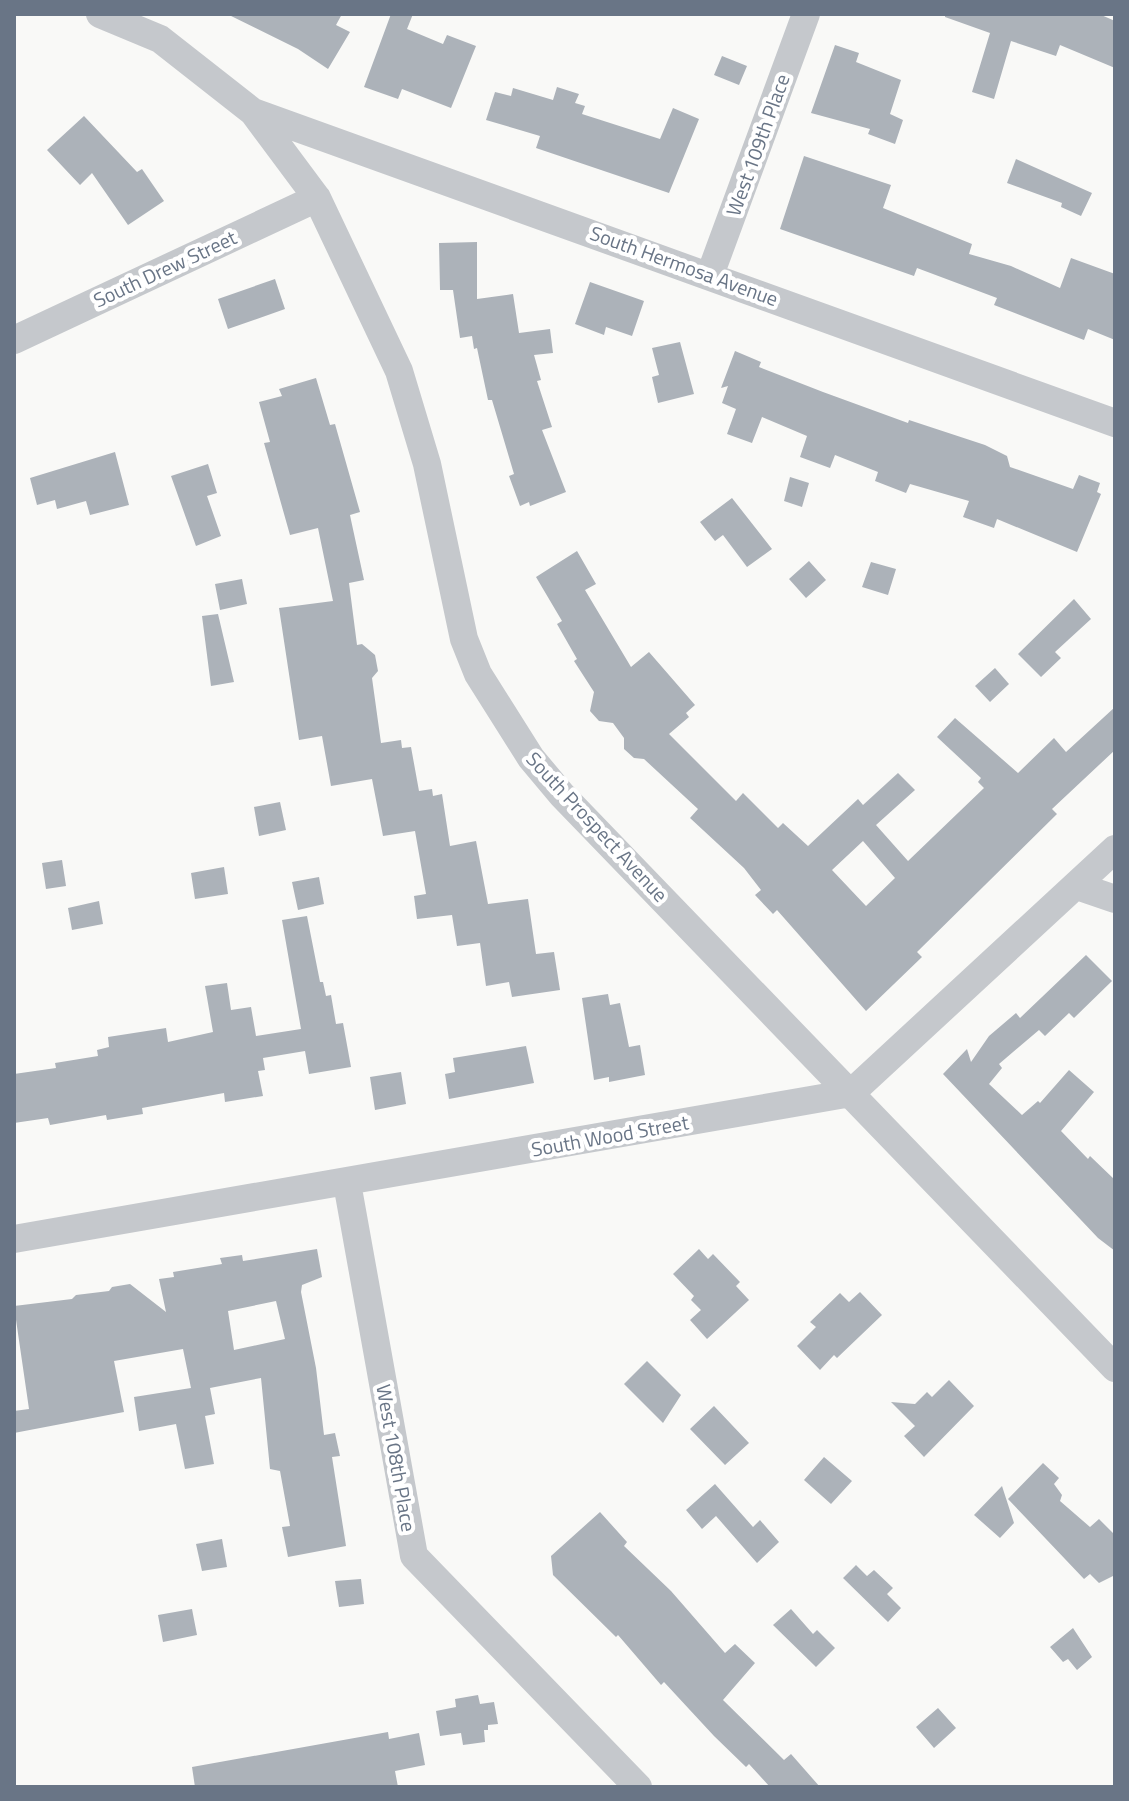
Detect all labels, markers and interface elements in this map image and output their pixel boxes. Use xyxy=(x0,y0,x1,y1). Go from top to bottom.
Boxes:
street label: West 109th Place xyxy=(717,69,798,220)
street label: South Hermosa Avenue xyxy=(586,217,783,314)
street label: South Drew Street xyxy=(88,222,242,315)
street label: South Prospect Avenue xyxy=(519,744,676,909)
street label: South Wood Street xyxy=(529,1106,691,1165)
street label: West 108th Place xyxy=(368,1382,425,1534)

